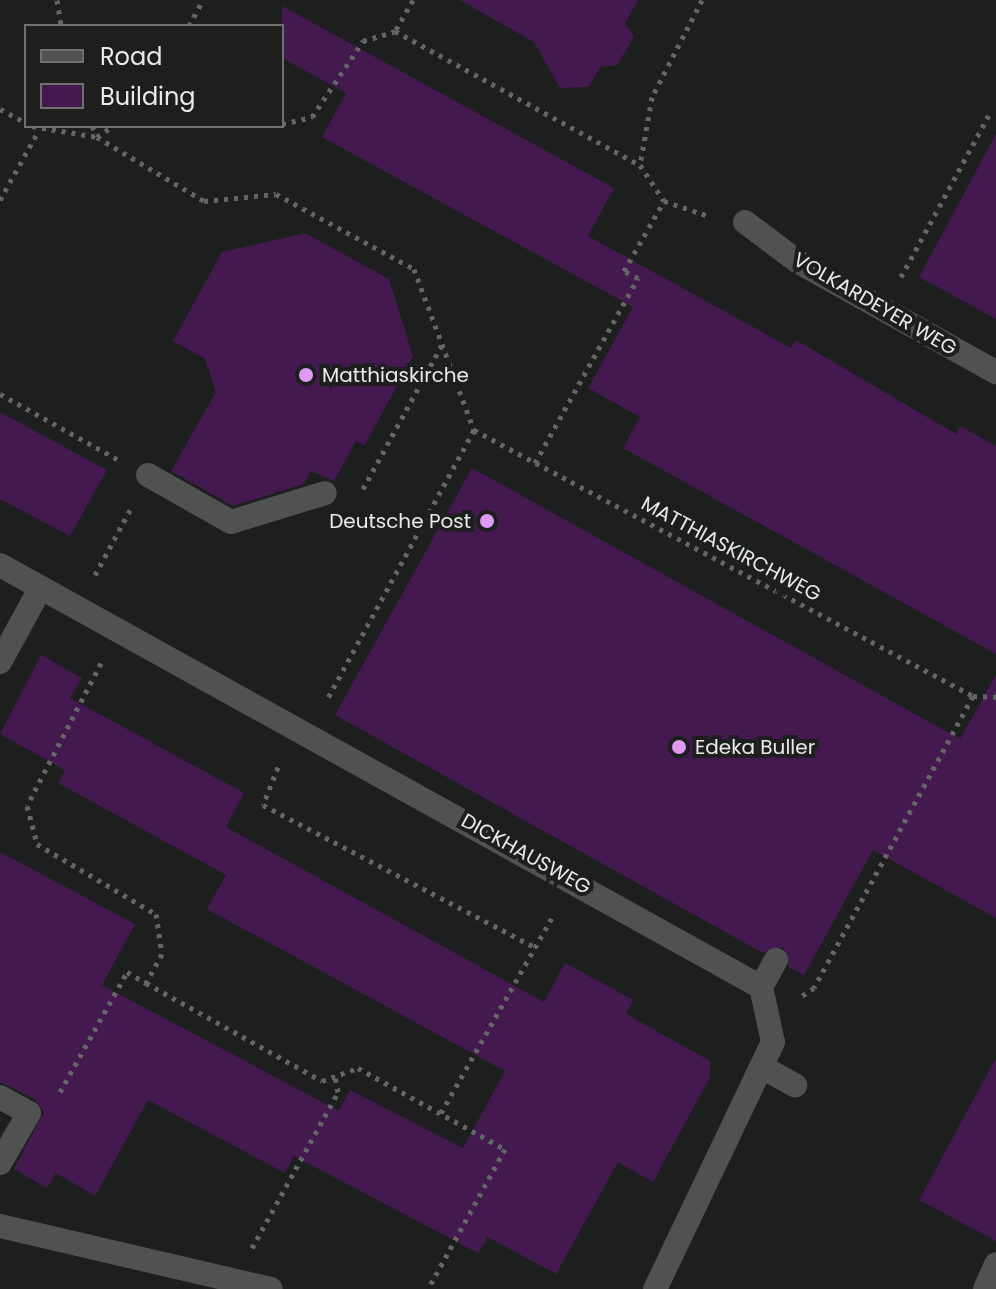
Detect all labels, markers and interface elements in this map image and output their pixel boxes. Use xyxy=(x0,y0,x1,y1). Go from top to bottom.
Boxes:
legend xyxy=(24,24,284,128)
text: Road xyxy=(100,40,162,73)
text: Building xyxy=(100,80,196,113)
street label: VOLKARDEYER WEG xyxy=(789,247,961,361)
place label: Matthiaskirche xyxy=(322,363,469,387)
marker: Matthiaskirche xyxy=(297,366,315,384)
street label: MATTHIASKIRCHWEG xyxy=(637,491,825,607)
place label: Deutsche Post xyxy=(329,509,471,533)
marker: Deutsche Post xyxy=(478,512,496,530)
place label: Edeka Buller xyxy=(695,735,815,759)
marker: Edeka Buller xyxy=(670,738,688,756)
street label: DICKHAUSWEG xyxy=(457,809,595,899)

